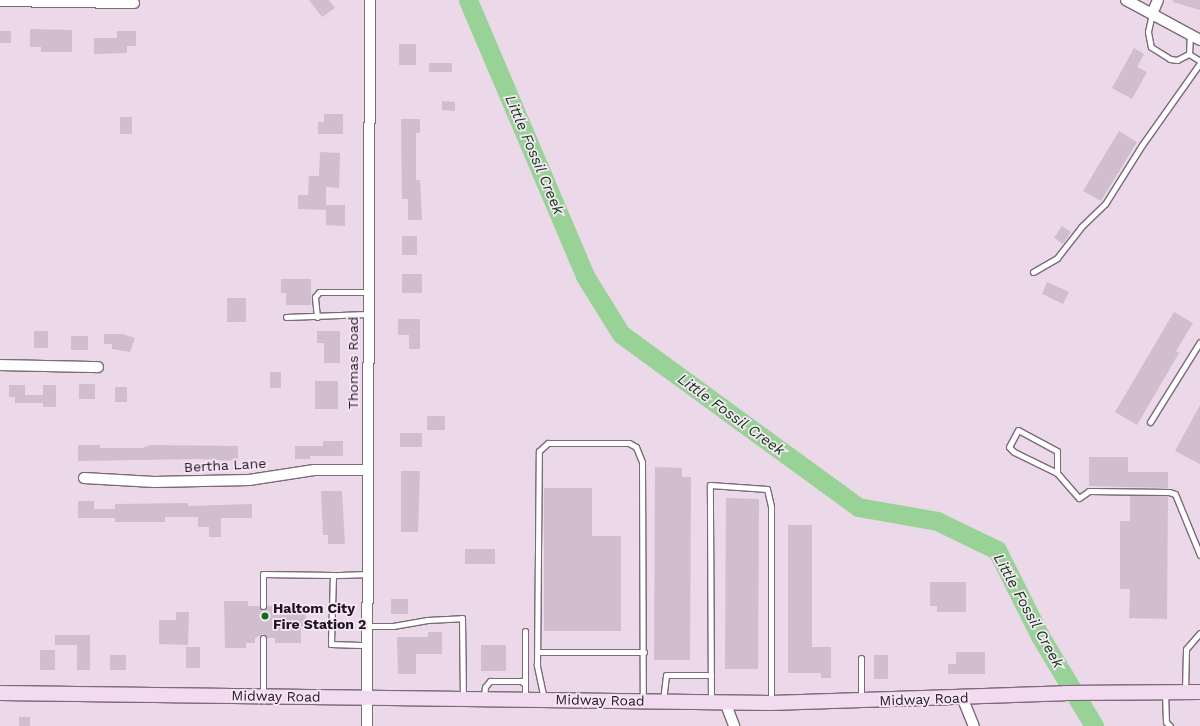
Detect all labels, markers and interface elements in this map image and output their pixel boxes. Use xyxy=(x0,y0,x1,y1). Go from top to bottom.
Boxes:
water label: Little Fossil Creek xyxy=(501,92,567,218)
street label: Thomas Road xyxy=(345,317,361,409)
water label: Little Fossil Creek xyxy=(674,370,788,460)
street label: Bertha Lane xyxy=(183,454,267,476)
water label: Little Fossil Creek xyxy=(989,550,1067,672)
place label: Haltom City Fire Station 2 xyxy=(273,600,366,632)
marker: Haltom City Fire Station 2 xyxy=(260,611,270,621)
street label: Midway Road xyxy=(231,687,321,705)
street label: Midway Road xyxy=(879,689,969,709)
street label: Midway Road xyxy=(555,691,645,709)

